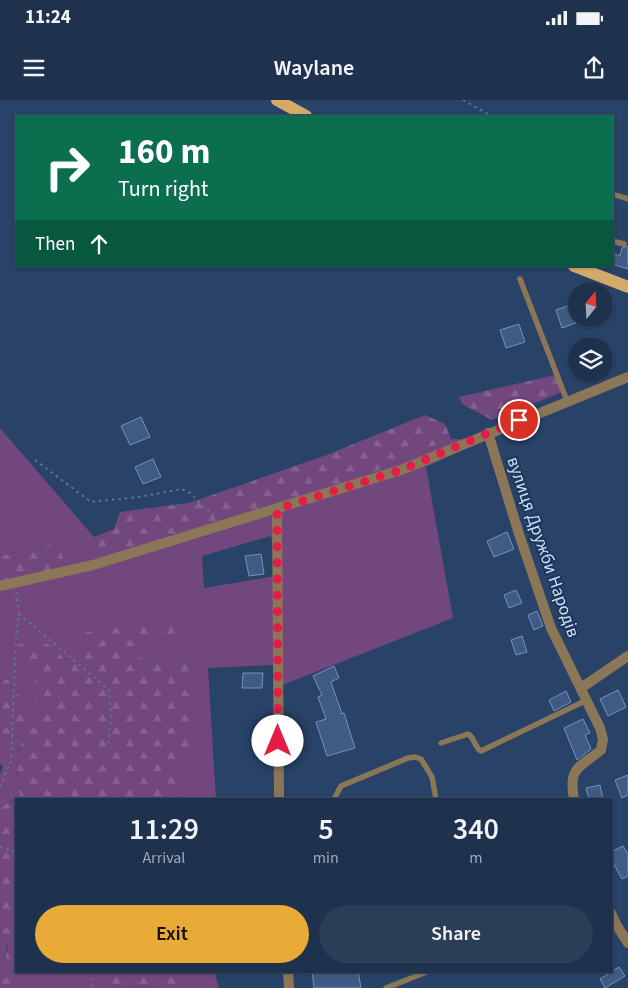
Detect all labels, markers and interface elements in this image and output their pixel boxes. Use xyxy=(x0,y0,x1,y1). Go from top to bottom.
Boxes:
text: 11:24 xyxy=(25,4,71,31)
text: Waylane xyxy=(274,52,354,84)
icon: menu xyxy=(20,54,48,82)
icon: share xyxy=(580,54,608,82)
text: 160 m xyxy=(118,127,210,177)
icon: right xyxy=(35,135,100,200)
text: Turn right xyxy=(118,173,208,205)
icon: ahead xyxy=(85,230,113,258)
text: Then xyxy=(35,231,75,258)
north arrow xyxy=(568,282,612,328)
map controls xyxy=(568,282,613,382)
button: layers xyxy=(568,337,613,382)
pin xyxy=(498,399,540,441)
icon: arrive xyxy=(505,406,533,434)
street label: вулиця Дружби Народів xyxy=(500,453,586,641)
position arrow xyxy=(251,714,303,766)
text: 11:29 xyxy=(129,808,199,851)
text: 5 xyxy=(318,808,334,851)
text: 340 xyxy=(453,808,499,851)
text: Arrival xyxy=(142,847,185,869)
text: min xyxy=(313,847,339,869)
text: m xyxy=(469,847,483,869)
button: Exit xyxy=(35,905,309,963)
button: Share xyxy=(319,905,593,963)

